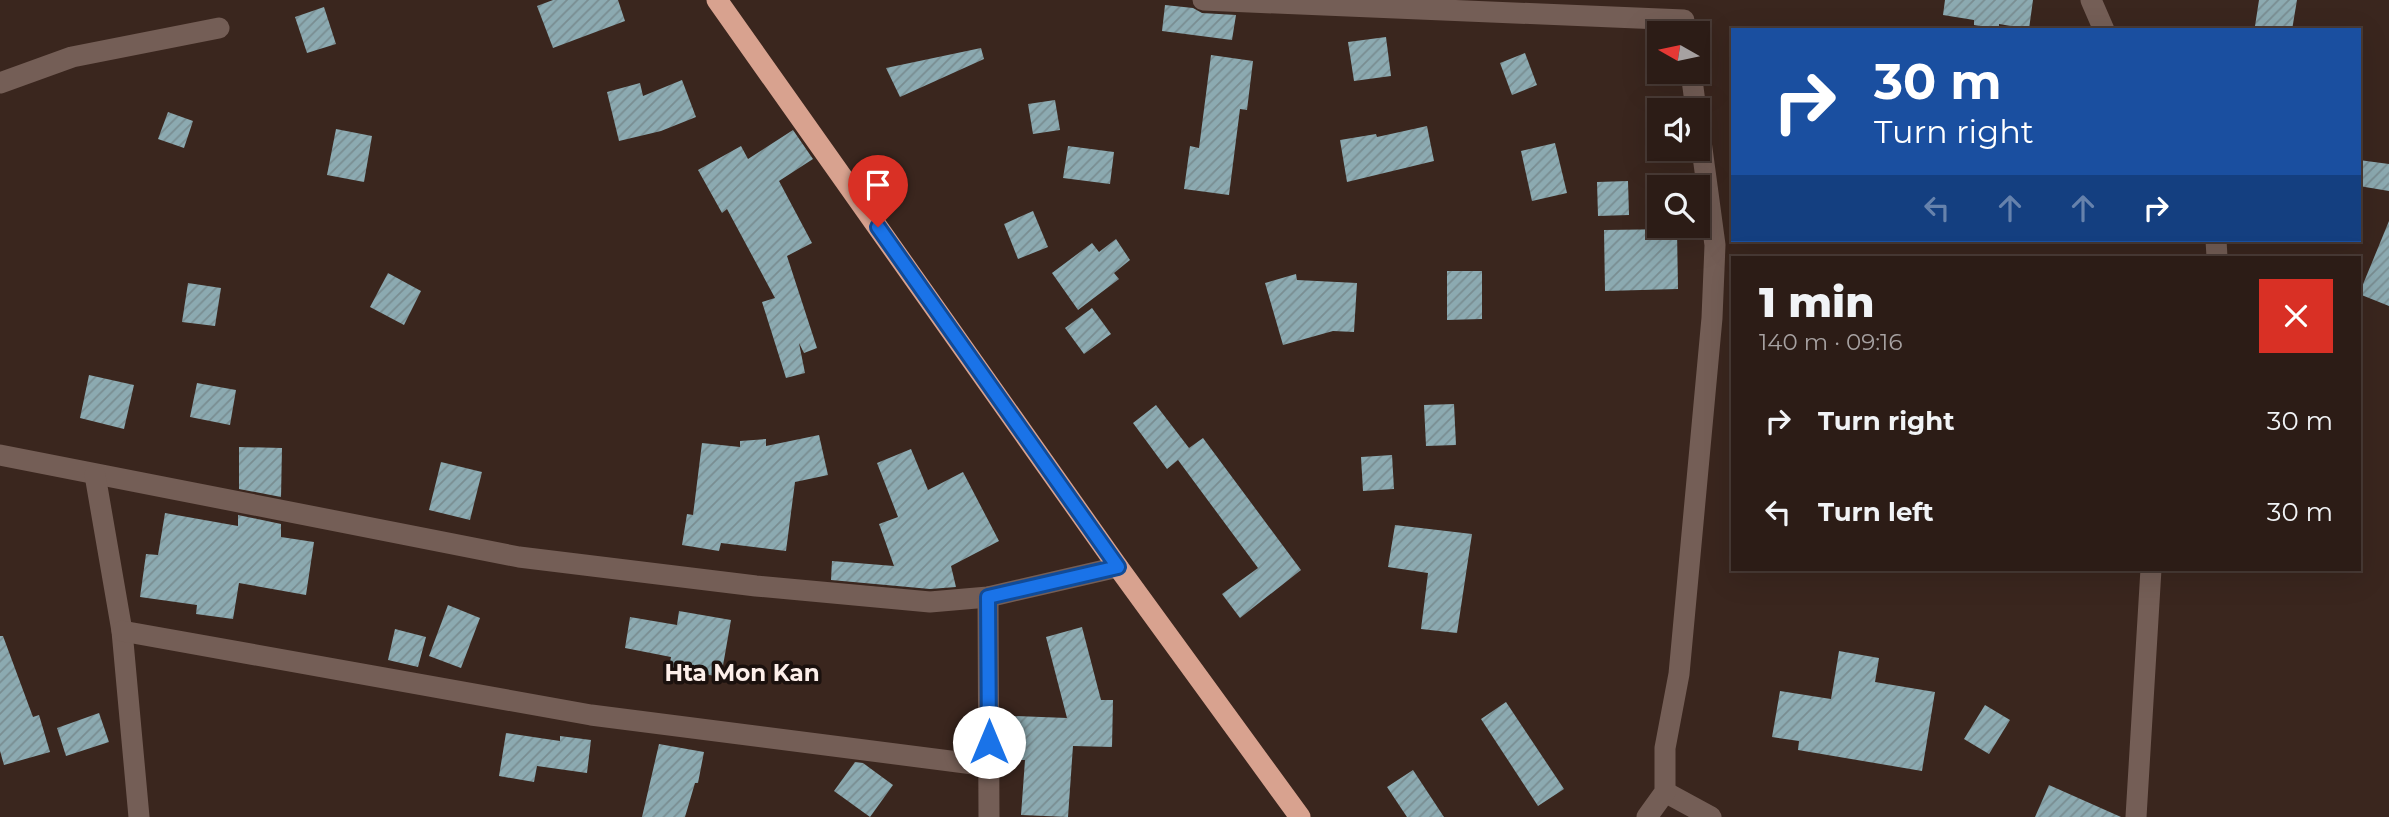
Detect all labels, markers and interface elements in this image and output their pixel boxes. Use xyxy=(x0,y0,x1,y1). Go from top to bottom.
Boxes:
north arrow xyxy=(1647,21,1710,84)
map controls xyxy=(1647,21,1710,238)
text: 30 m xyxy=(1874,52,2002,111)
icon: right xyxy=(1759,56,1850,147)
button: sound xyxy=(1647,98,1710,161)
text: Turn right xyxy=(1874,112,2034,151)
pin xyxy=(848,155,908,227)
icon: arrive xyxy=(859,166,897,204)
button: search xyxy=(1647,175,1710,238)
icon: left xyxy=(1918,189,1956,227)
icon: ahead xyxy=(1991,189,2029,227)
icon: ahead xyxy=(2064,189,2102,227)
icon: right xyxy=(2137,189,2175,227)
text: 1 min xyxy=(1759,276,1875,328)
button: close xyxy=(2259,279,2333,353)
text: 140 m · 09:16 xyxy=(1759,328,1902,356)
icon: right xyxy=(1759,402,1797,440)
text: Turn right xyxy=(1818,405,1954,437)
text: 30 m xyxy=(2267,405,2333,437)
icon: left xyxy=(1759,493,1797,531)
text: Turn left xyxy=(1818,496,1934,528)
text: 30 m xyxy=(2267,496,2333,528)
district label: Hta Mon Kan xyxy=(664,659,820,687)
position arrow xyxy=(952,705,1026,779)

